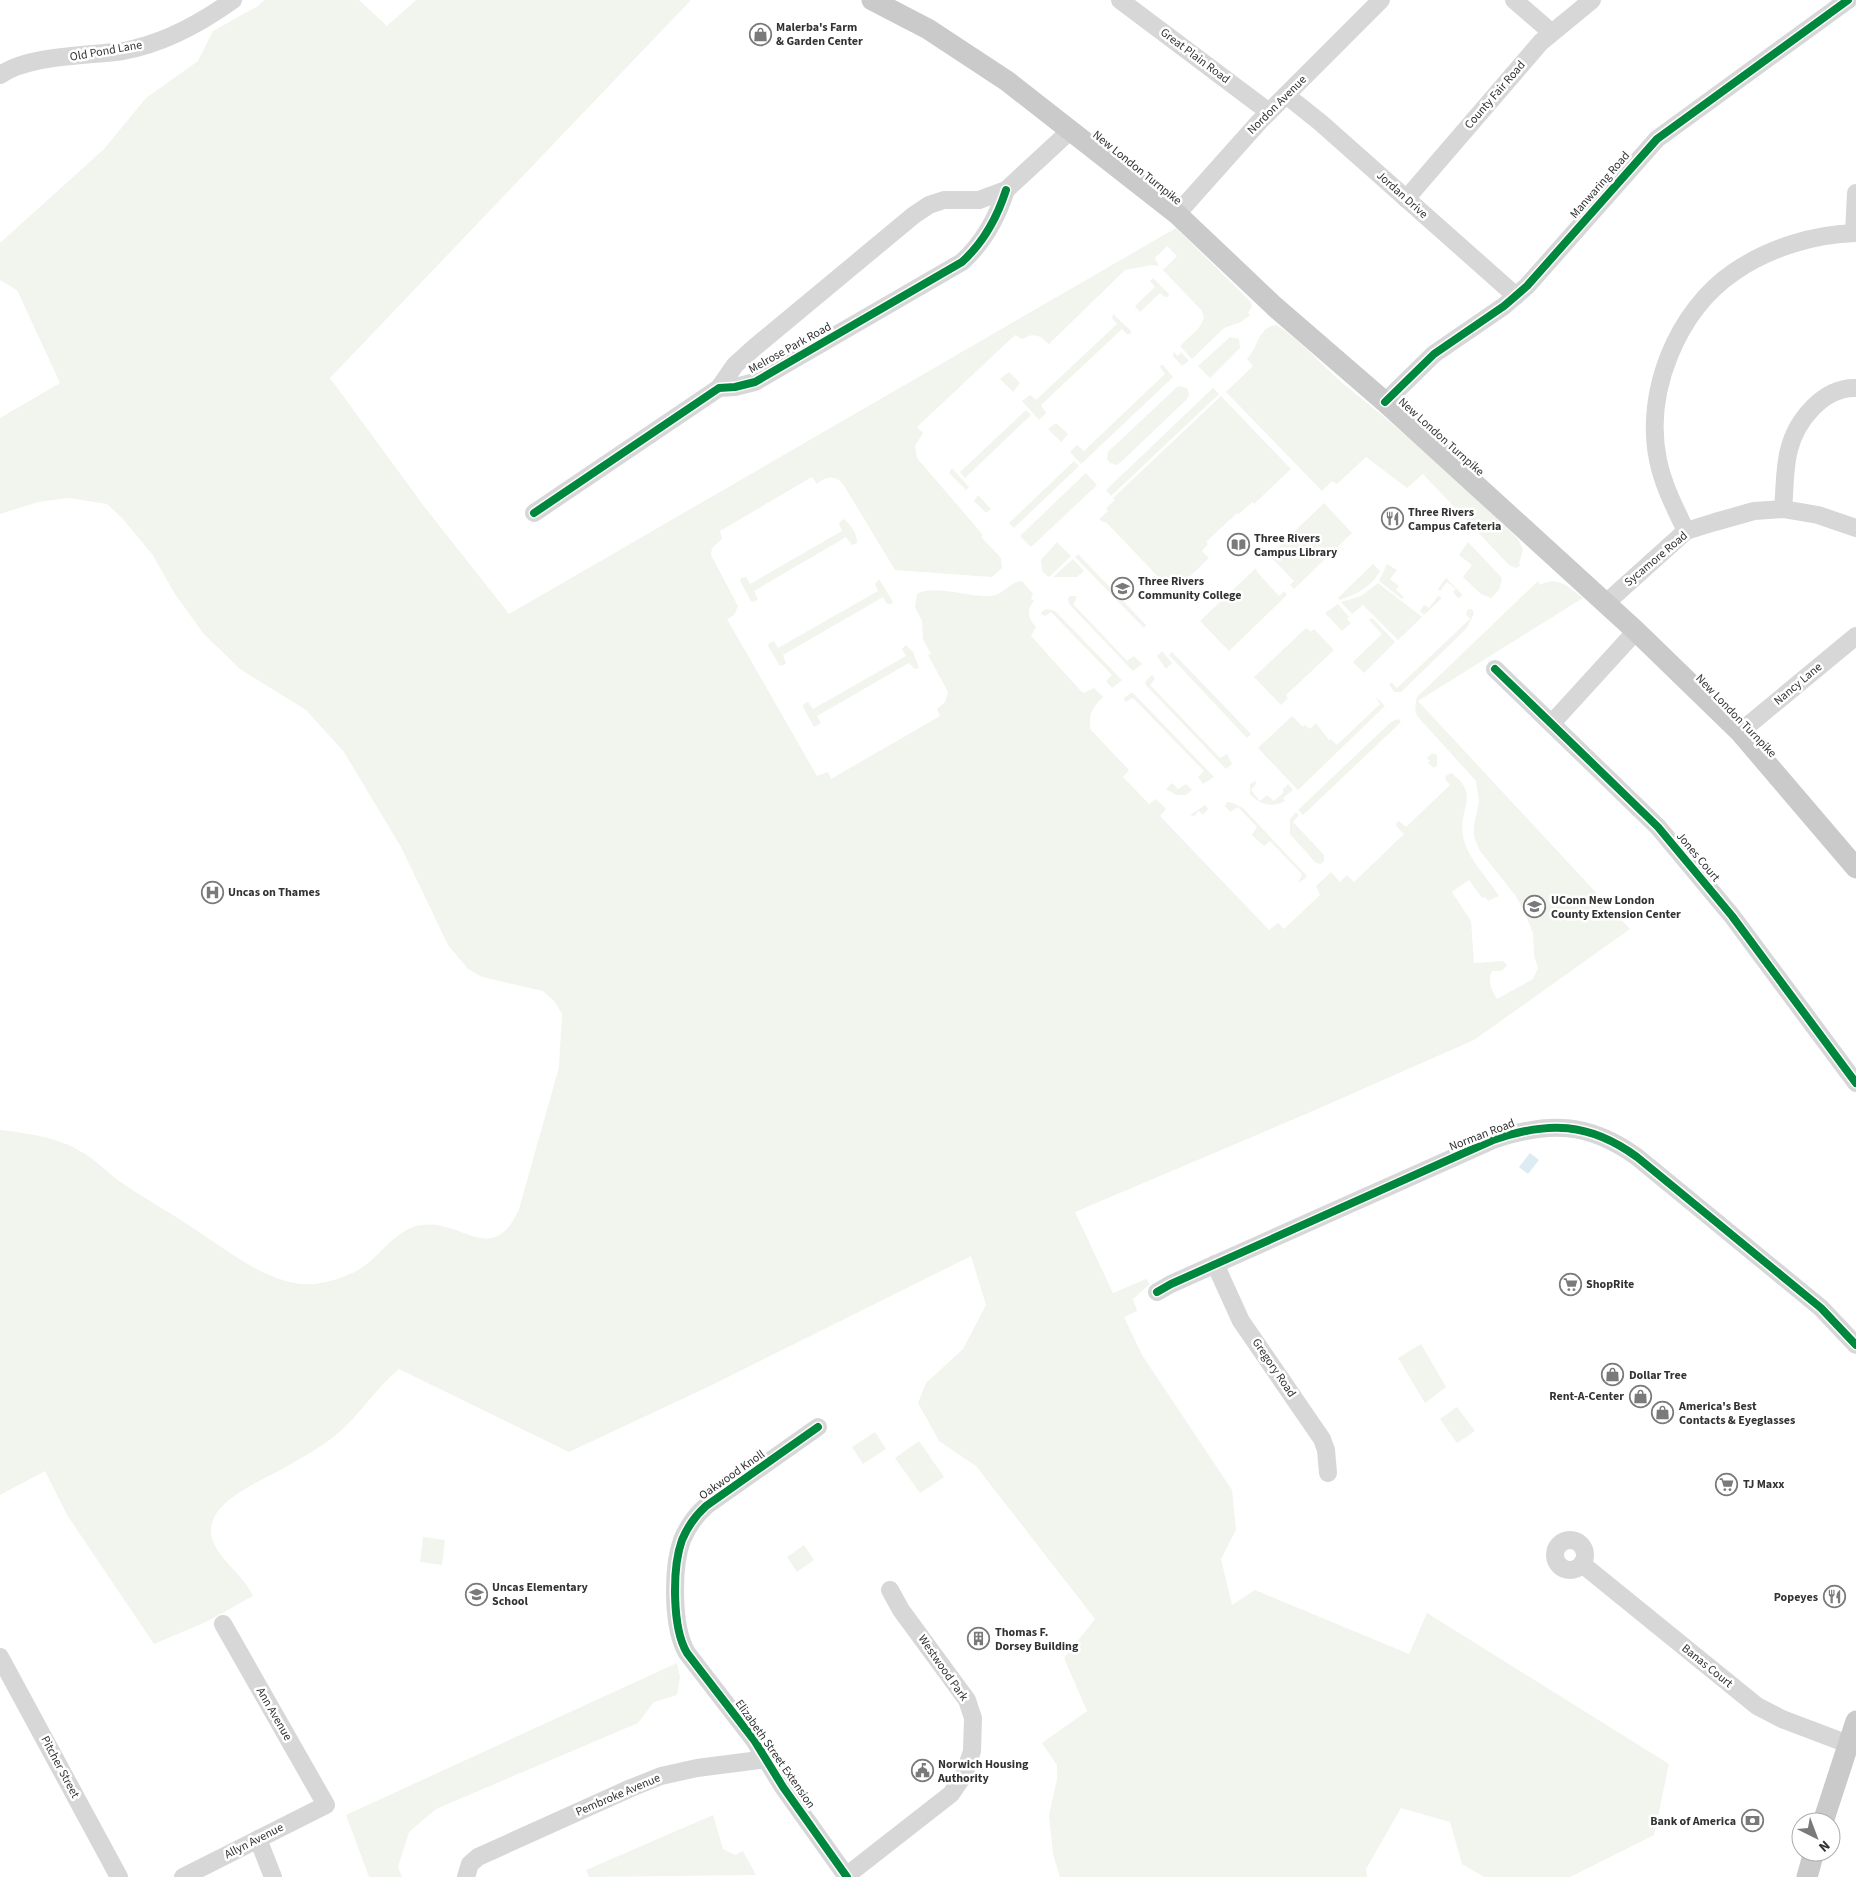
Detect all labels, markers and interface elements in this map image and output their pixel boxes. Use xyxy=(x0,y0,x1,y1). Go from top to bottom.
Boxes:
place label: Malerba's Farm & Garden Center xyxy=(776,19,863,50)
shop icon: Malerba's Farm & Garden Center xyxy=(748,22,772,46)
street label: Great Plain Road xyxy=(1157,24,1233,88)
street label: Old Pond Lane xyxy=(69,36,144,66)
street label: County Fair Road xyxy=(1461,57,1529,133)
street label: Nordon Avenue xyxy=(1244,72,1310,138)
street label: New London Turnpike xyxy=(1089,127,1185,209)
street label: Manwaring Road xyxy=(1566,148,1634,222)
street label: Jordan Drive xyxy=(1373,167,1431,223)
street label: Melrose Park Road xyxy=(746,318,834,378)
street label: New London Turnpike xyxy=(1394,394,1488,480)
place label: Three Rivers Campus Cafeteria xyxy=(1408,504,1501,535)
restaurant icon: Three Rivers Campus Cafeteria xyxy=(1380,507,1404,531)
street label: Sycamore Road xyxy=(1621,527,1691,591)
place label: Three Rivers Campus Library xyxy=(1254,530,1338,561)
library icon: Three Rivers Campus Library xyxy=(1226,533,1250,557)
place label: Three Rivers Community College xyxy=(1138,573,1241,604)
school or university icon: Three Rivers Community College xyxy=(1110,576,1134,600)
street label: Nancy Lane xyxy=(1770,659,1826,709)
street label: New London Turnpike xyxy=(1692,670,1780,762)
street label: Jones Court xyxy=(1672,828,1724,886)
hospital icon: Uncas on Thames xyxy=(200,880,224,904)
place label: Uncas on Thames xyxy=(228,884,320,901)
place label: UConn New London County Extension Center xyxy=(1551,892,1681,923)
school or university icon: UConn New London County Extension Center xyxy=(1523,895,1547,919)
street label: Norman Road xyxy=(1447,1115,1517,1155)
supermarket icon: ShopRite xyxy=(1558,1272,1582,1296)
place label: ShopRite xyxy=(1586,1276,1634,1293)
street label: Gregory Road xyxy=(1248,1335,1300,1401)
shop icon: Dollar Tree xyxy=(1601,1363,1625,1387)
place label: Dollar Tree xyxy=(1629,1367,1687,1384)
shop icon: Rent-A-Center xyxy=(1628,1384,1652,1408)
place label: Rent-A-Center xyxy=(1549,1388,1624,1405)
place label: America's Best Contacts & Eyeglasses xyxy=(1678,1398,1795,1429)
shop icon: America's Best Contacts & Eyeglasses xyxy=(1651,1401,1675,1425)
street label: Oakwood Knoll xyxy=(696,1446,768,1504)
supermarket icon: TJ Maxx xyxy=(1715,1472,1739,1496)
place label: TJ Maxx xyxy=(1743,1476,1785,1493)
place label: Uncas Elementary School xyxy=(492,1579,589,1610)
school or university icon: Uncas Elementary School xyxy=(464,1582,488,1606)
restaurant icon: Popeyes xyxy=(1822,1585,1846,1609)
place label: Popeyes xyxy=(1774,1589,1818,1606)
place label: Thomas F. Dorsey Building xyxy=(995,1624,1079,1655)
building icon: Thomas F. Dorsey Building xyxy=(967,1627,991,1651)
street label: Westwood Park xyxy=(914,1631,972,1705)
street label: Banas Court xyxy=(1678,1640,1736,1692)
street label: Ann Avenue xyxy=(252,1684,296,1744)
street label: Elizabeth Street Extension xyxy=(731,1696,819,1812)
street label: Pitcher Street xyxy=(36,1733,84,1801)
place label: Norwich Housing Authority xyxy=(937,1756,1029,1787)
public building icon: Norwich Housing Authority xyxy=(910,1759,934,1783)
street label: Pembroke Avenue xyxy=(573,1769,663,1821)
bank icon: Bank of America xyxy=(1740,1809,1764,1833)
north arrow xyxy=(1791,1812,1841,1862)
place label: Bank of America xyxy=(1650,1813,1736,1830)
street label: Allyn Avenue xyxy=(222,1819,286,1863)
text: N xyxy=(1814,1835,1834,1856)

